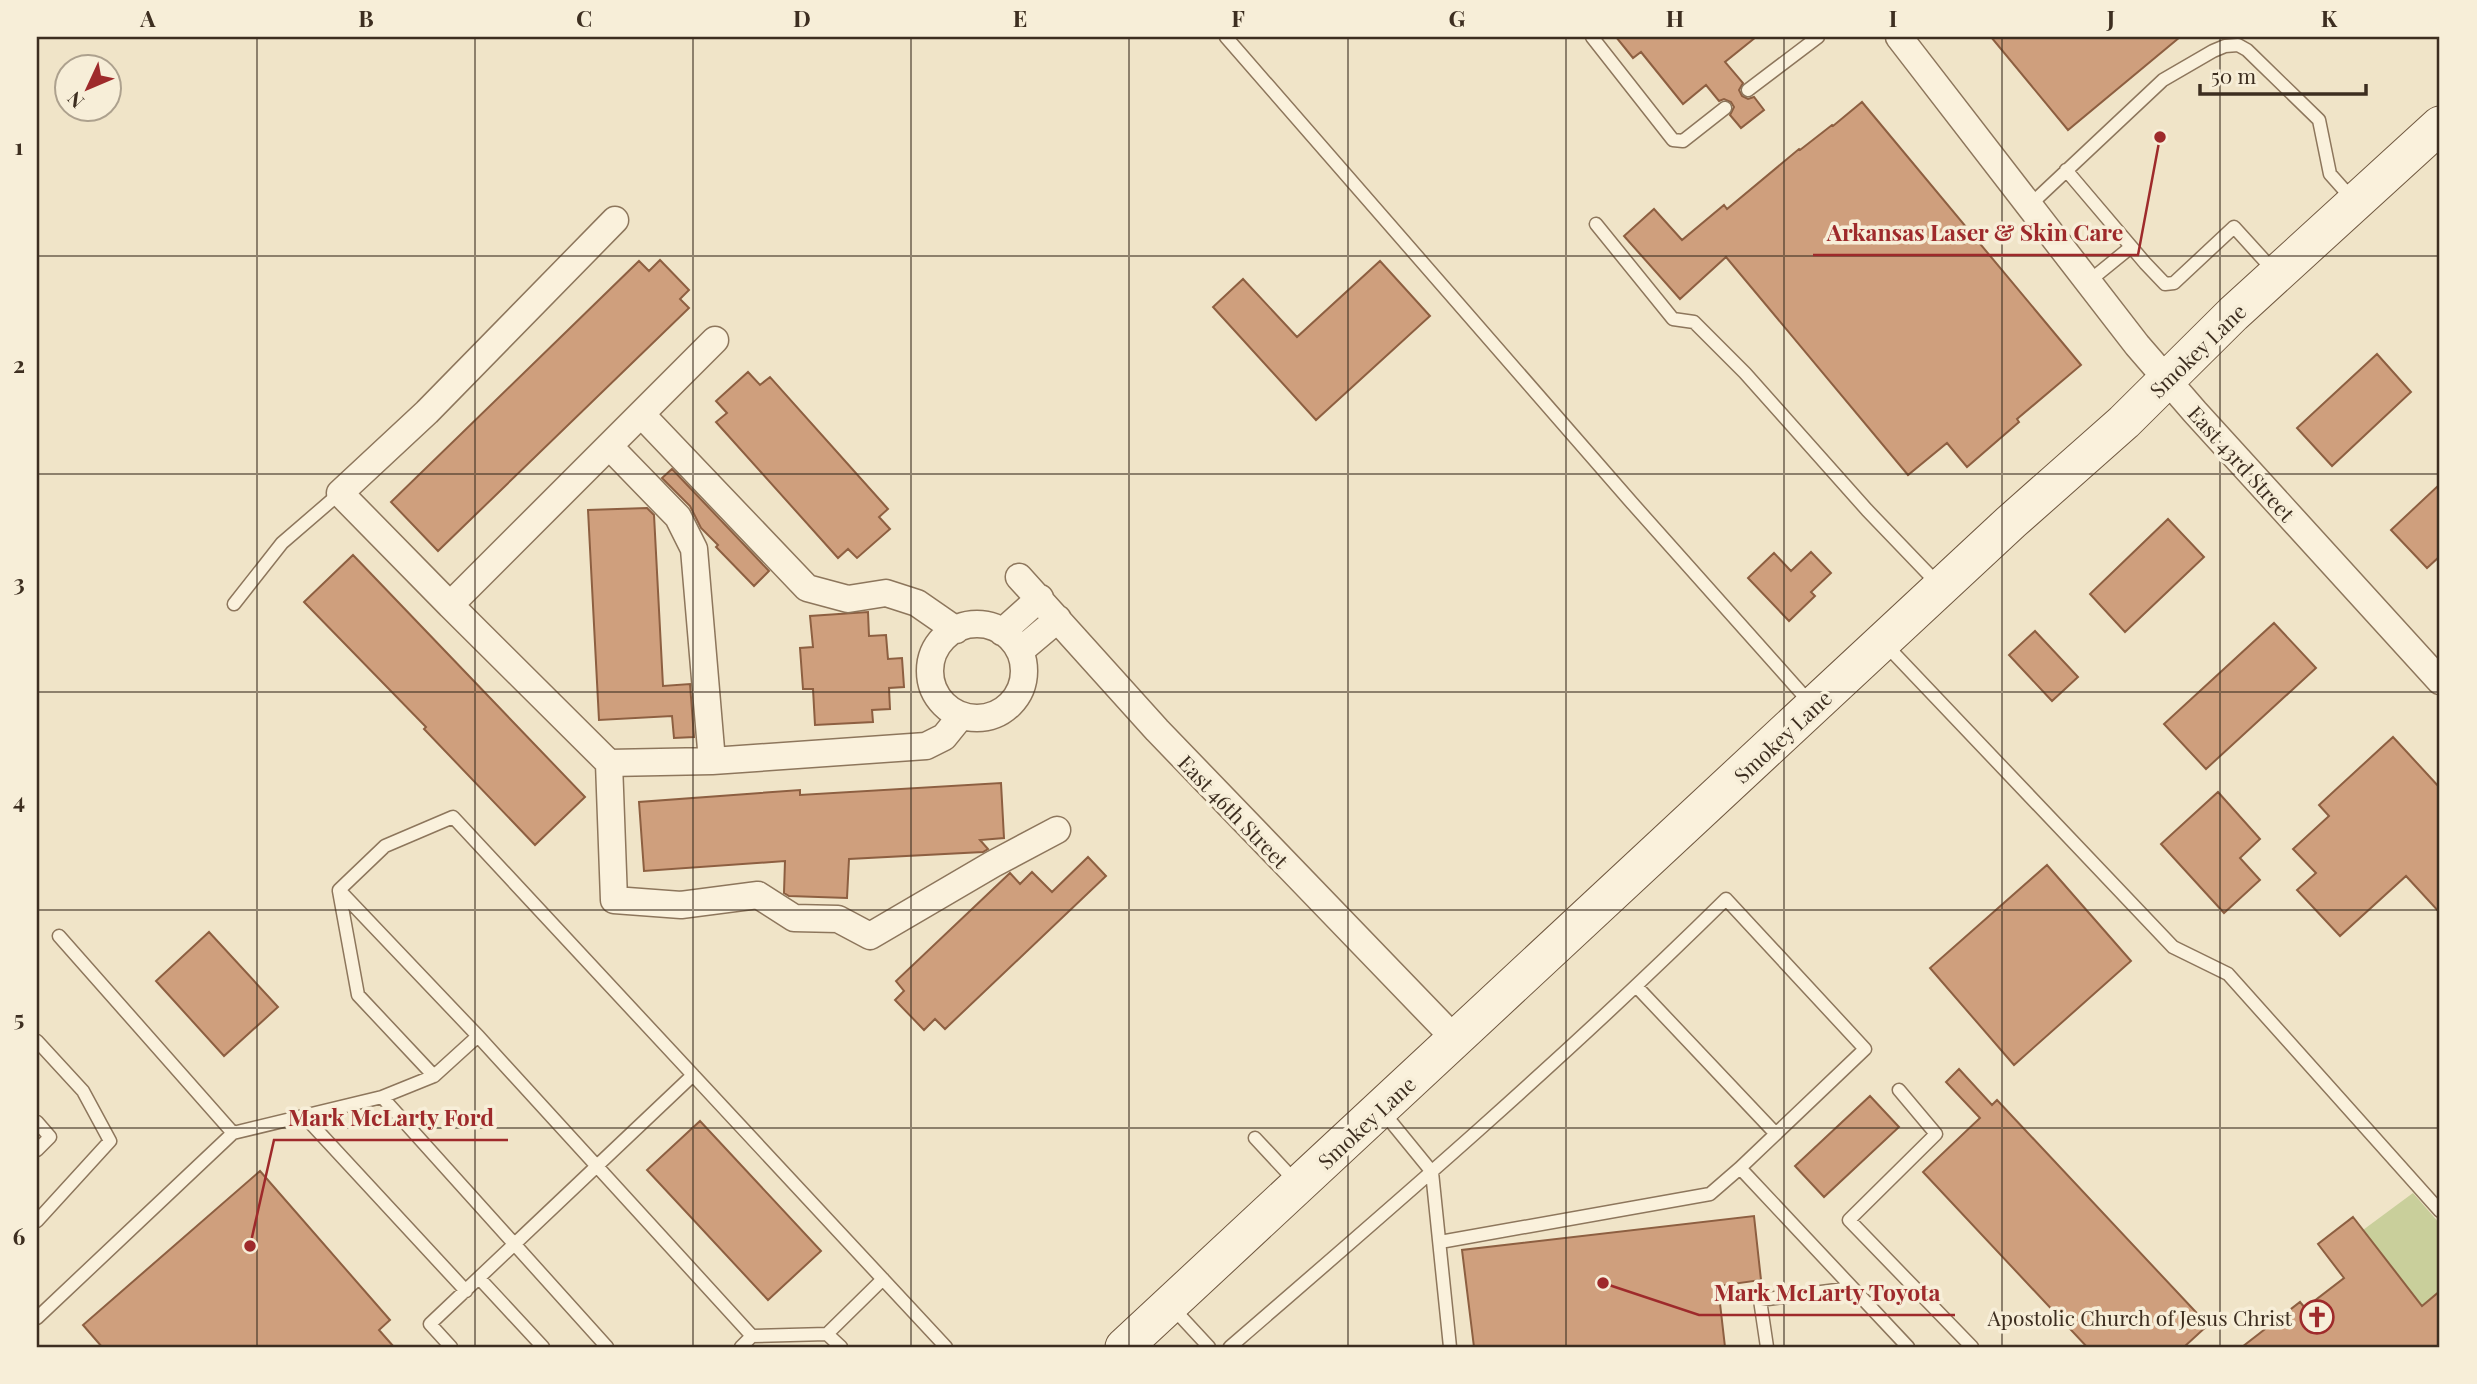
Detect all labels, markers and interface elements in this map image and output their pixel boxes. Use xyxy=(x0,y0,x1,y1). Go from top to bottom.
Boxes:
text: A xyxy=(139,2,156,33)
text: B xyxy=(358,2,374,33)
text: C xyxy=(576,2,592,33)
text: D xyxy=(793,2,811,33)
text: E xyxy=(1013,2,1027,33)
text: F xyxy=(1231,2,1245,33)
text: G xyxy=(1449,2,1466,33)
text: H xyxy=(1666,2,1684,33)
text: I xyxy=(1889,2,1897,33)
text: J xyxy=(2106,2,2115,33)
text: K xyxy=(2321,2,2338,33)
north arrow xyxy=(52,52,122,122)
scale bar xyxy=(2200,52,2367,96)
text: 50 m xyxy=(2211,61,2257,89)
text: N xyxy=(61,86,89,114)
text: 1 xyxy=(15,130,24,161)
callout: Arkansas Laser & Skin Care xyxy=(1813,211,2138,255)
text: Arkansas Laser & Skin Care xyxy=(1826,216,2123,247)
street label: Smokey Lane xyxy=(2143,297,2251,403)
text: 2 xyxy=(13,348,25,379)
street label: East 43rd Street xyxy=(2183,399,2302,527)
text: 3 xyxy=(13,566,25,597)
street label: Smokey Lane xyxy=(1727,684,1837,788)
street label: East 46th Street xyxy=(1173,748,1296,874)
text: 4 xyxy=(13,784,25,815)
text: 5 xyxy=(14,1002,24,1033)
street label: Smokey Lane xyxy=(1311,1070,1421,1174)
callout: Mark McLarty Ford xyxy=(274,1096,508,1140)
text: Mark McLarty Ford xyxy=(288,1101,494,1132)
text: 6 xyxy=(13,1220,26,1251)
callout: Mark McLarty Toyota xyxy=(1699,1271,1955,1315)
text: Mark McLarty Toyota xyxy=(1714,1276,1940,1307)
church icon: Apostolic Church of Jesus Christ xyxy=(2298,1298,2336,1336)
place label: Apostolic Church of Jesus Christ xyxy=(1987,1303,2293,1331)

